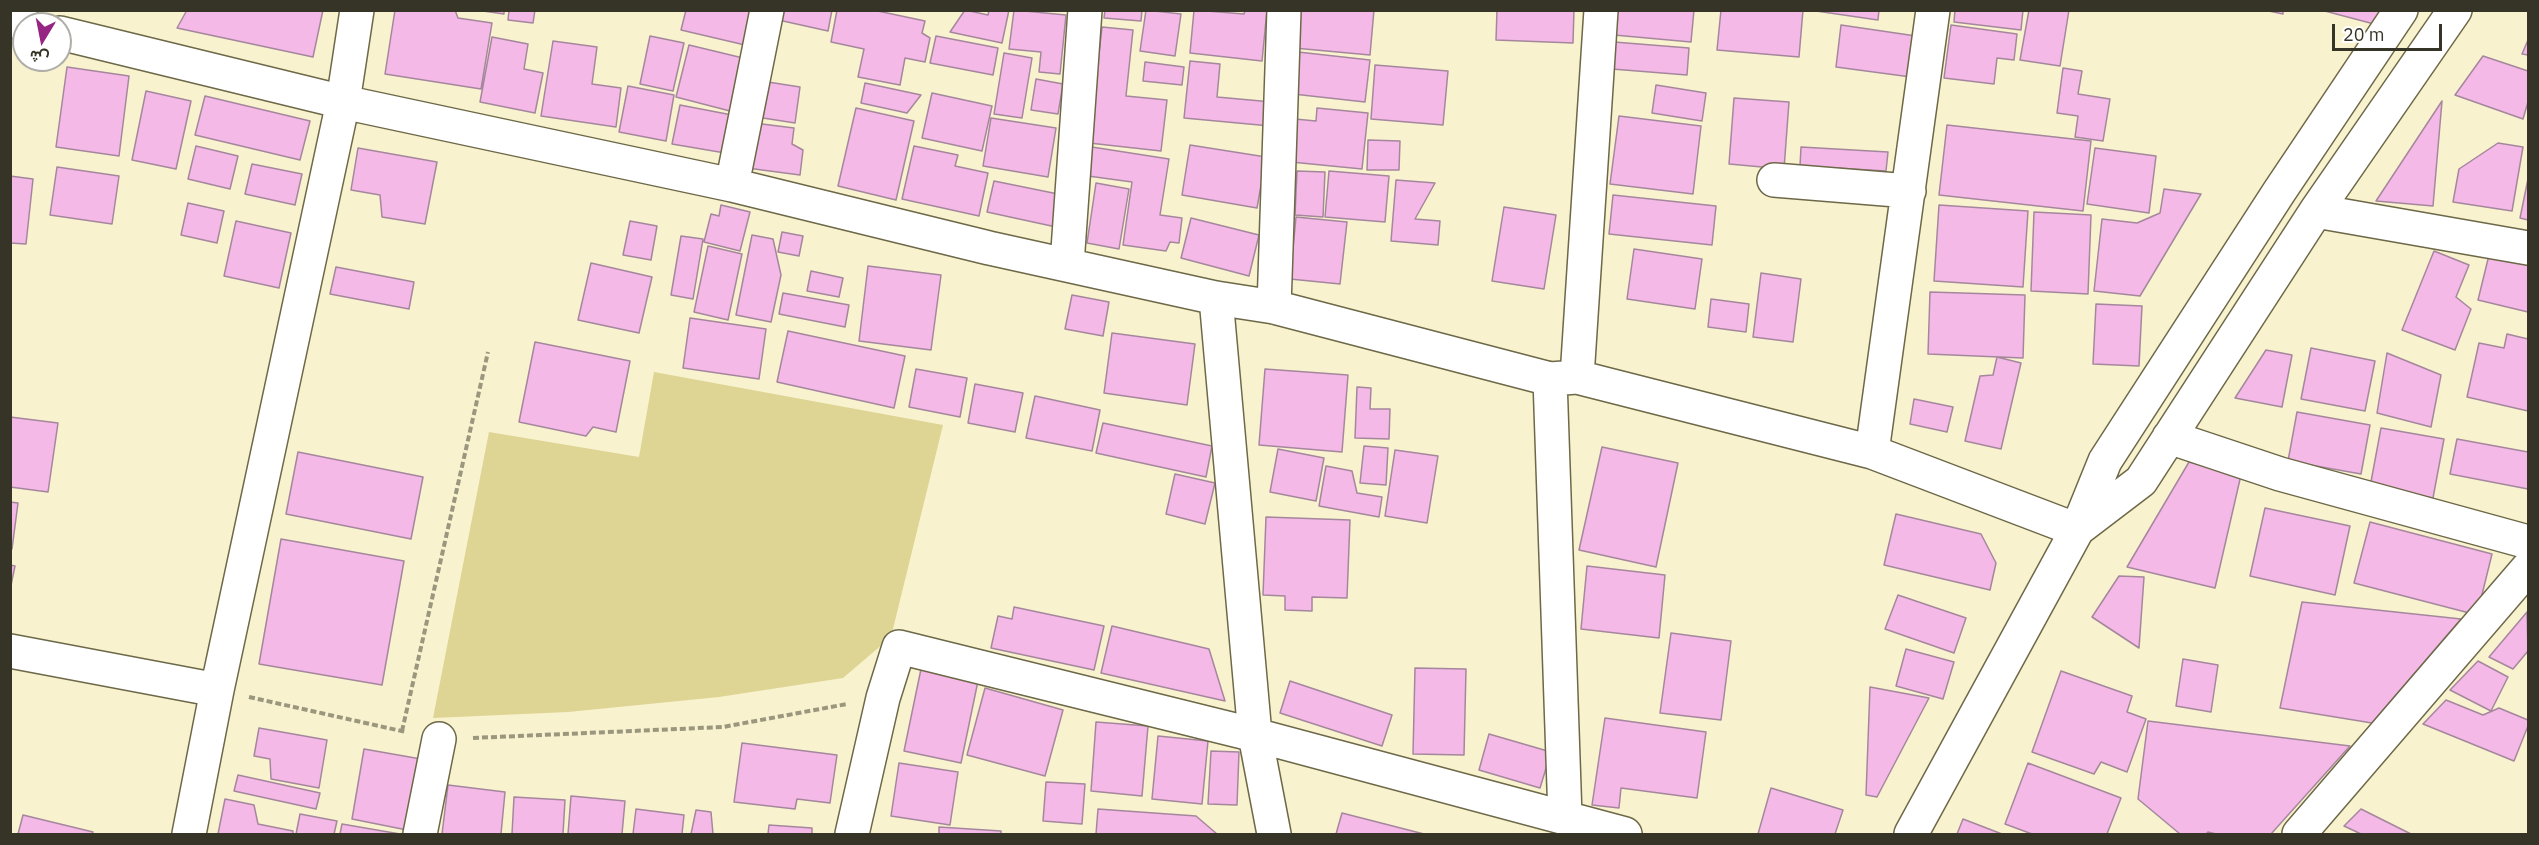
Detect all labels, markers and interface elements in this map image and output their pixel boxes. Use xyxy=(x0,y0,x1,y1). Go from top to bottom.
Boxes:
north arrow xyxy=(12,12,72,72)
scale bar xyxy=(2335,12,2444,50)
text: 20 m xyxy=(2343,23,2385,46)
text: ش xyxy=(28,46,50,69)

